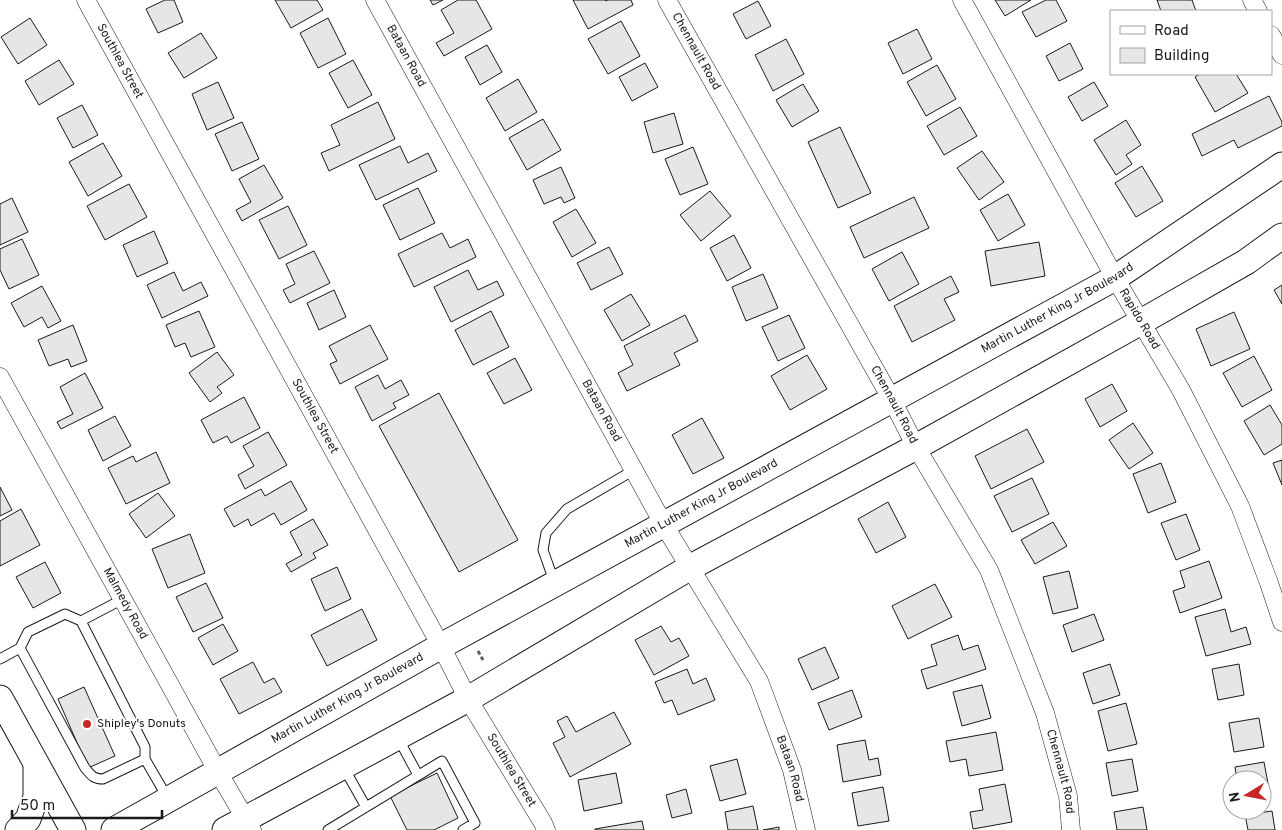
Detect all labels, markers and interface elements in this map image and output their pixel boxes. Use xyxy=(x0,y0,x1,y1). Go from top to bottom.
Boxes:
street label: Chennault Road xyxy=(668,10,724,93)
legend xyxy=(1110,10,1272,75)
street label: Southlea Street xyxy=(93,21,147,102)
street label: Bataan Road xyxy=(382,22,429,90)
text: Road xyxy=(1154,22,1189,41)
text: Building xyxy=(1154,47,1209,66)
street label: Martin Luther King Jr Boulevard xyxy=(978,260,1137,358)
street label: Rapido Road xyxy=(1115,286,1163,353)
street label: Chennault Road xyxy=(866,363,921,447)
street label: Southlea Street xyxy=(288,376,342,457)
street label: Bataan Road xyxy=(578,377,625,445)
street label: Martin Luther King Jr Boulevard xyxy=(622,455,781,552)
street label: Malmedy Road xyxy=(99,565,151,642)
street label: Martin Luther King Jr Boulevard xyxy=(269,649,427,748)
place label: Shipley's Donuts xyxy=(97,716,186,732)
marker: Shipley's Donuts xyxy=(81,718,93,730)
street label: Chennault Road xyxy=(1042,728,1078,814)
street label: Southlea Street xyxy=(483,731,540,810)
street label: Bataan Road xyxy=(772,733,807,804)
north arrow xyxy=(1222,770,1272,820)
scale bar xyxy=(12,788,162,820)
text: N xyxy=(1226,791,1245,803)
text: 50 m xyxy=(20,797,55,816)

